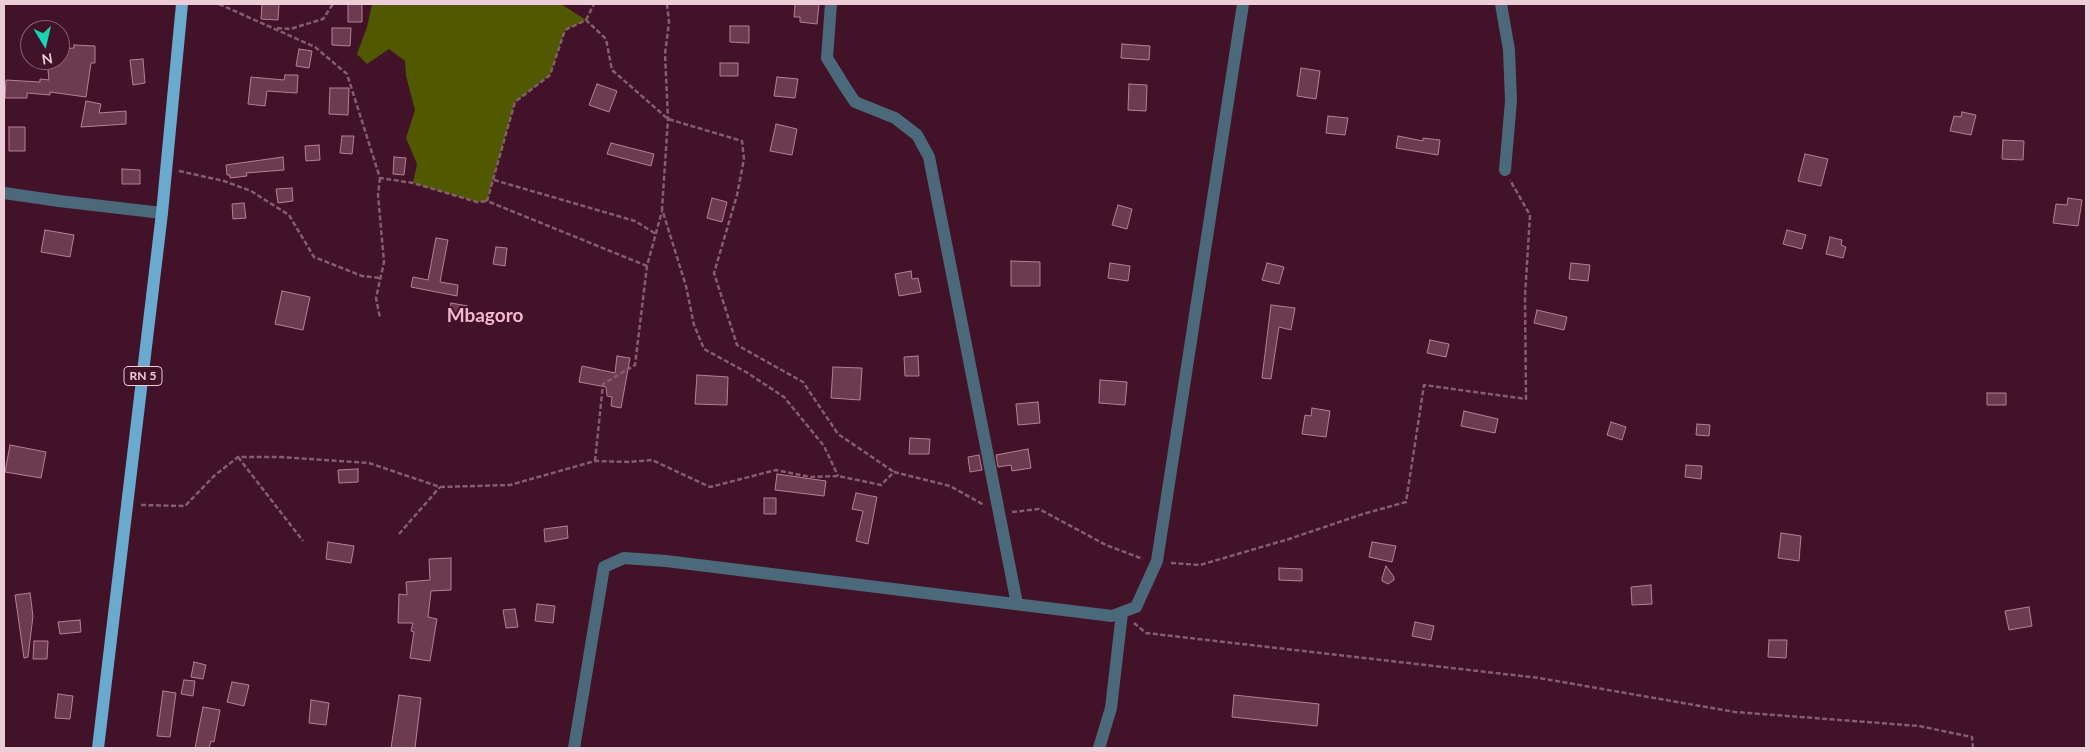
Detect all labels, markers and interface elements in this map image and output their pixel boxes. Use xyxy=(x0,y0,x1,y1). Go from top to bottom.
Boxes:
north arrow xyxy=(20,20,70,70)
text: N xyxy=(41,50,54,69)
district label: Mbagoro xyxy=(447,305,523,327)
road number: RN 5 xyxy=(124,366,162,386)

